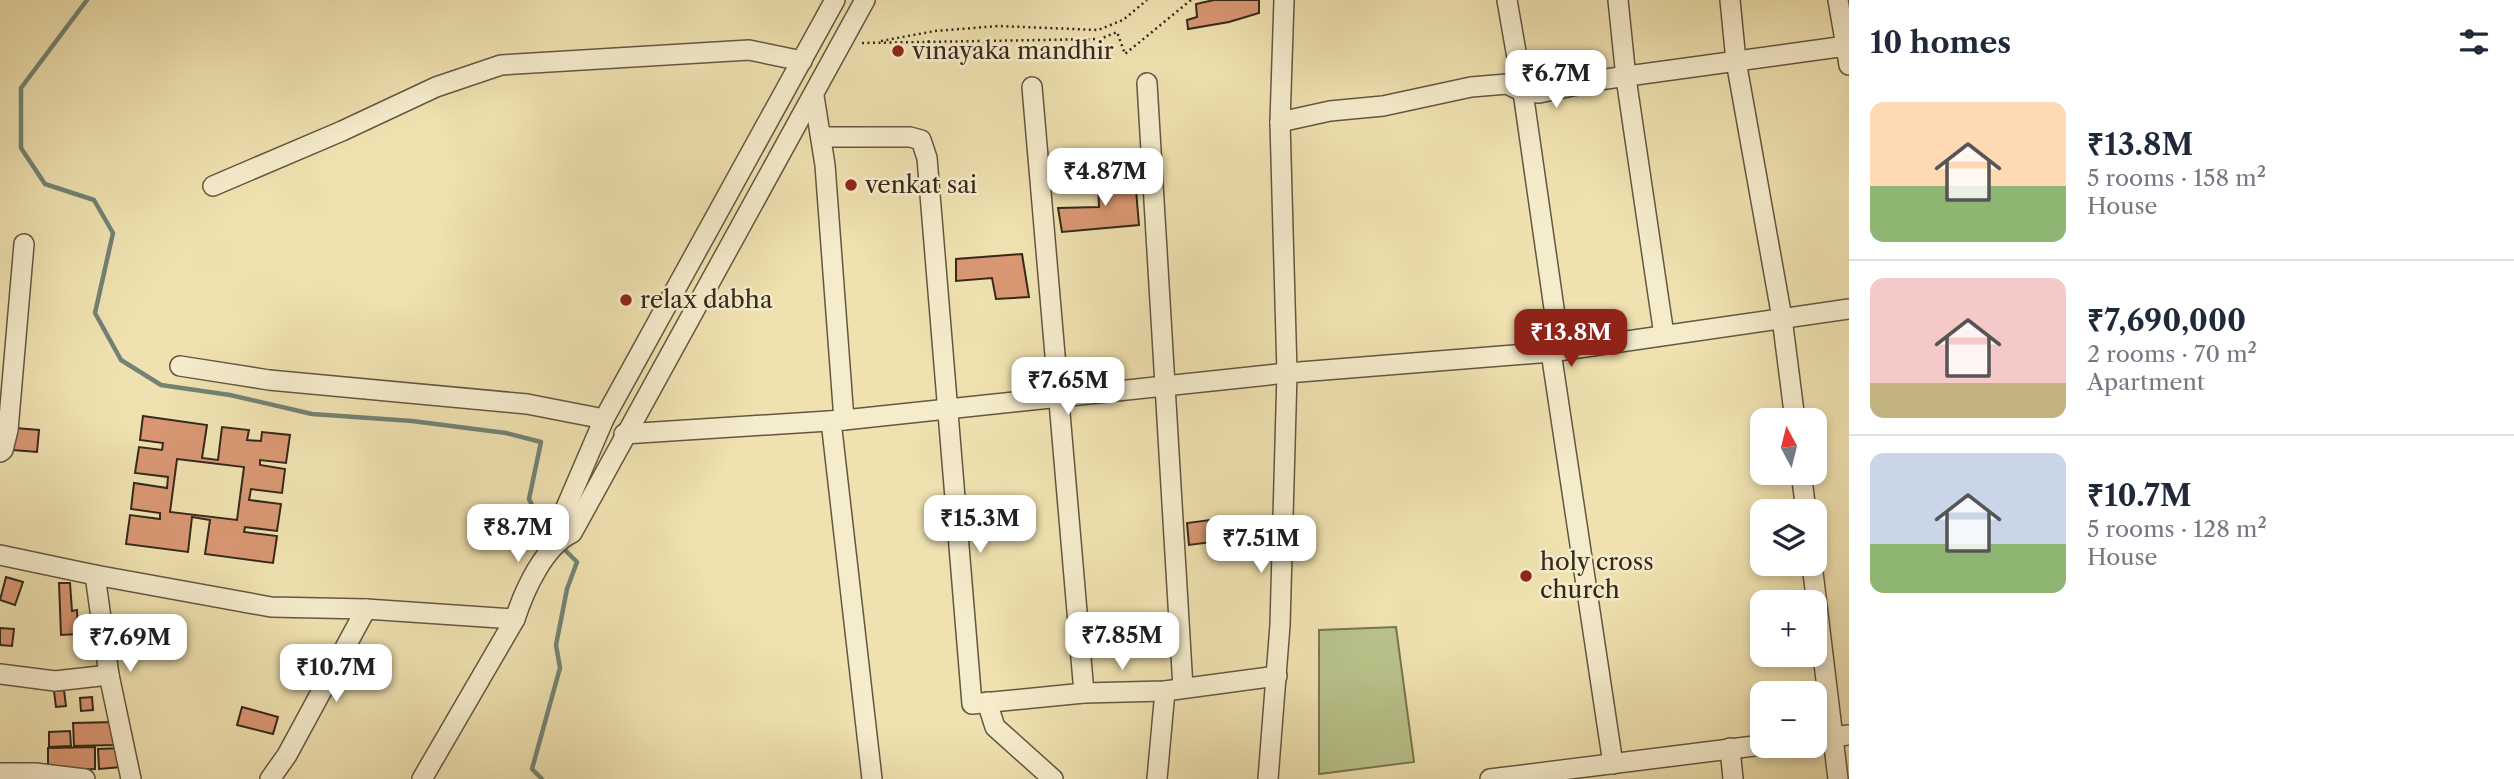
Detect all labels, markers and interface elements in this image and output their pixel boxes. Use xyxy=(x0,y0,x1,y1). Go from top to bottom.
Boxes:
icon: filters xyxy=(2455,23,2493,61)
text: 10 homes xyxy=(1870,24,2011,61)
place label: vinayaka mandhir xyxy=(911,36,1114,65)
marker: vinayaka mandhir xyxy=(890,43,906,59)
pin: ₹6.7M xyxy=(1507,50,1605,110)
text: ₹6.7M xyxy=(1521,59,1591,87)
text: ₹13.8M xyxy=(2087,126,2193,163)
icon: home xyxy=(1926,130,2010,214)
pin: ₹4.87M xyxy=(1048,148,1162,208)
text: ₹4.87M xyxy=(1063,157,1147,185)
text: 5 rooms · 158 m² xyxy=(2087,164,2266,192)
place label: venkat sai xyxy=(864,170,977,199)
marker: venkat sai xyxy=(843,177,859,193)
text: House xyxy=(2087,192,2157,220)
place label: relax dabha xyxy=(640,285,773,314)
marker: relax dabha xyxy=(618,292,634,308)
text: ₹7,690,000 xyxy=(2087,302,2246,339)
icon: home xyxy=(1926,306,2010,390)
pin: ₹13.8M xyxy=(1514,310,1628,369)
text: ₹13.8M xyxy=(1530,318,1612,346)
text: 2 rooms · 70 m² xyxy=(2087,340,2257,368)
pin: ₹7.65M xyxy=(1011,358,1125,417)
text: ₹7.65M xyxy=(1027,366,1109,394)
text: Apartment xyxy=(2087,368,2205,396)
north arrow xyxy=(1750,408,1827,485)
map controls xyxy=(1750,408,1827,758)
text: ₹10.7M xyxy=(2087,477,2192,514)
icon: home xyxy=(1926,481,2010,565)
pin: ₹15.3M xyxy=(923,496,1037,555)
button: layers xyxy=(1750,499,1827,576)
pin: ₹8.7M xyxy=(469,504,567,564)
text: ₹15.3M xyxy=(940,504,1020,532)
text: ₹8.7M xyxy=(483,513,553,541)
text: 5 rooms · 128 m² xyxy=(2087,515,2267,543)
pin: ₹7.51M xyxy=(1204,516,1318,575)
text: ₹7.51M xyxy=(1222,524,1300,552)
text: House xyxy=(2087,543,2157,571)
place label: holy cross church xyxy=(1540,547,1654,604)
marker: holy cross church xyxy=(1518,568,1534,584)
button: + xyxy=(1750,590,1827,667)
pin: ₹7.85M xyxy=(1065,612,1179,672)
pin: ₹7.69M xyxy=(73,614,187,674)
text: ₹7.85M xyxy=(1081,621,1163,649)
text: ₹7.69M xyxy=(89,623,171,651)
pin: ₹10.7M xyxy=(279,644,393,704)
text: ₹10.7M xyxy=(296,653,376,681)
button: − xyxy=(1750,681,1827,758)

